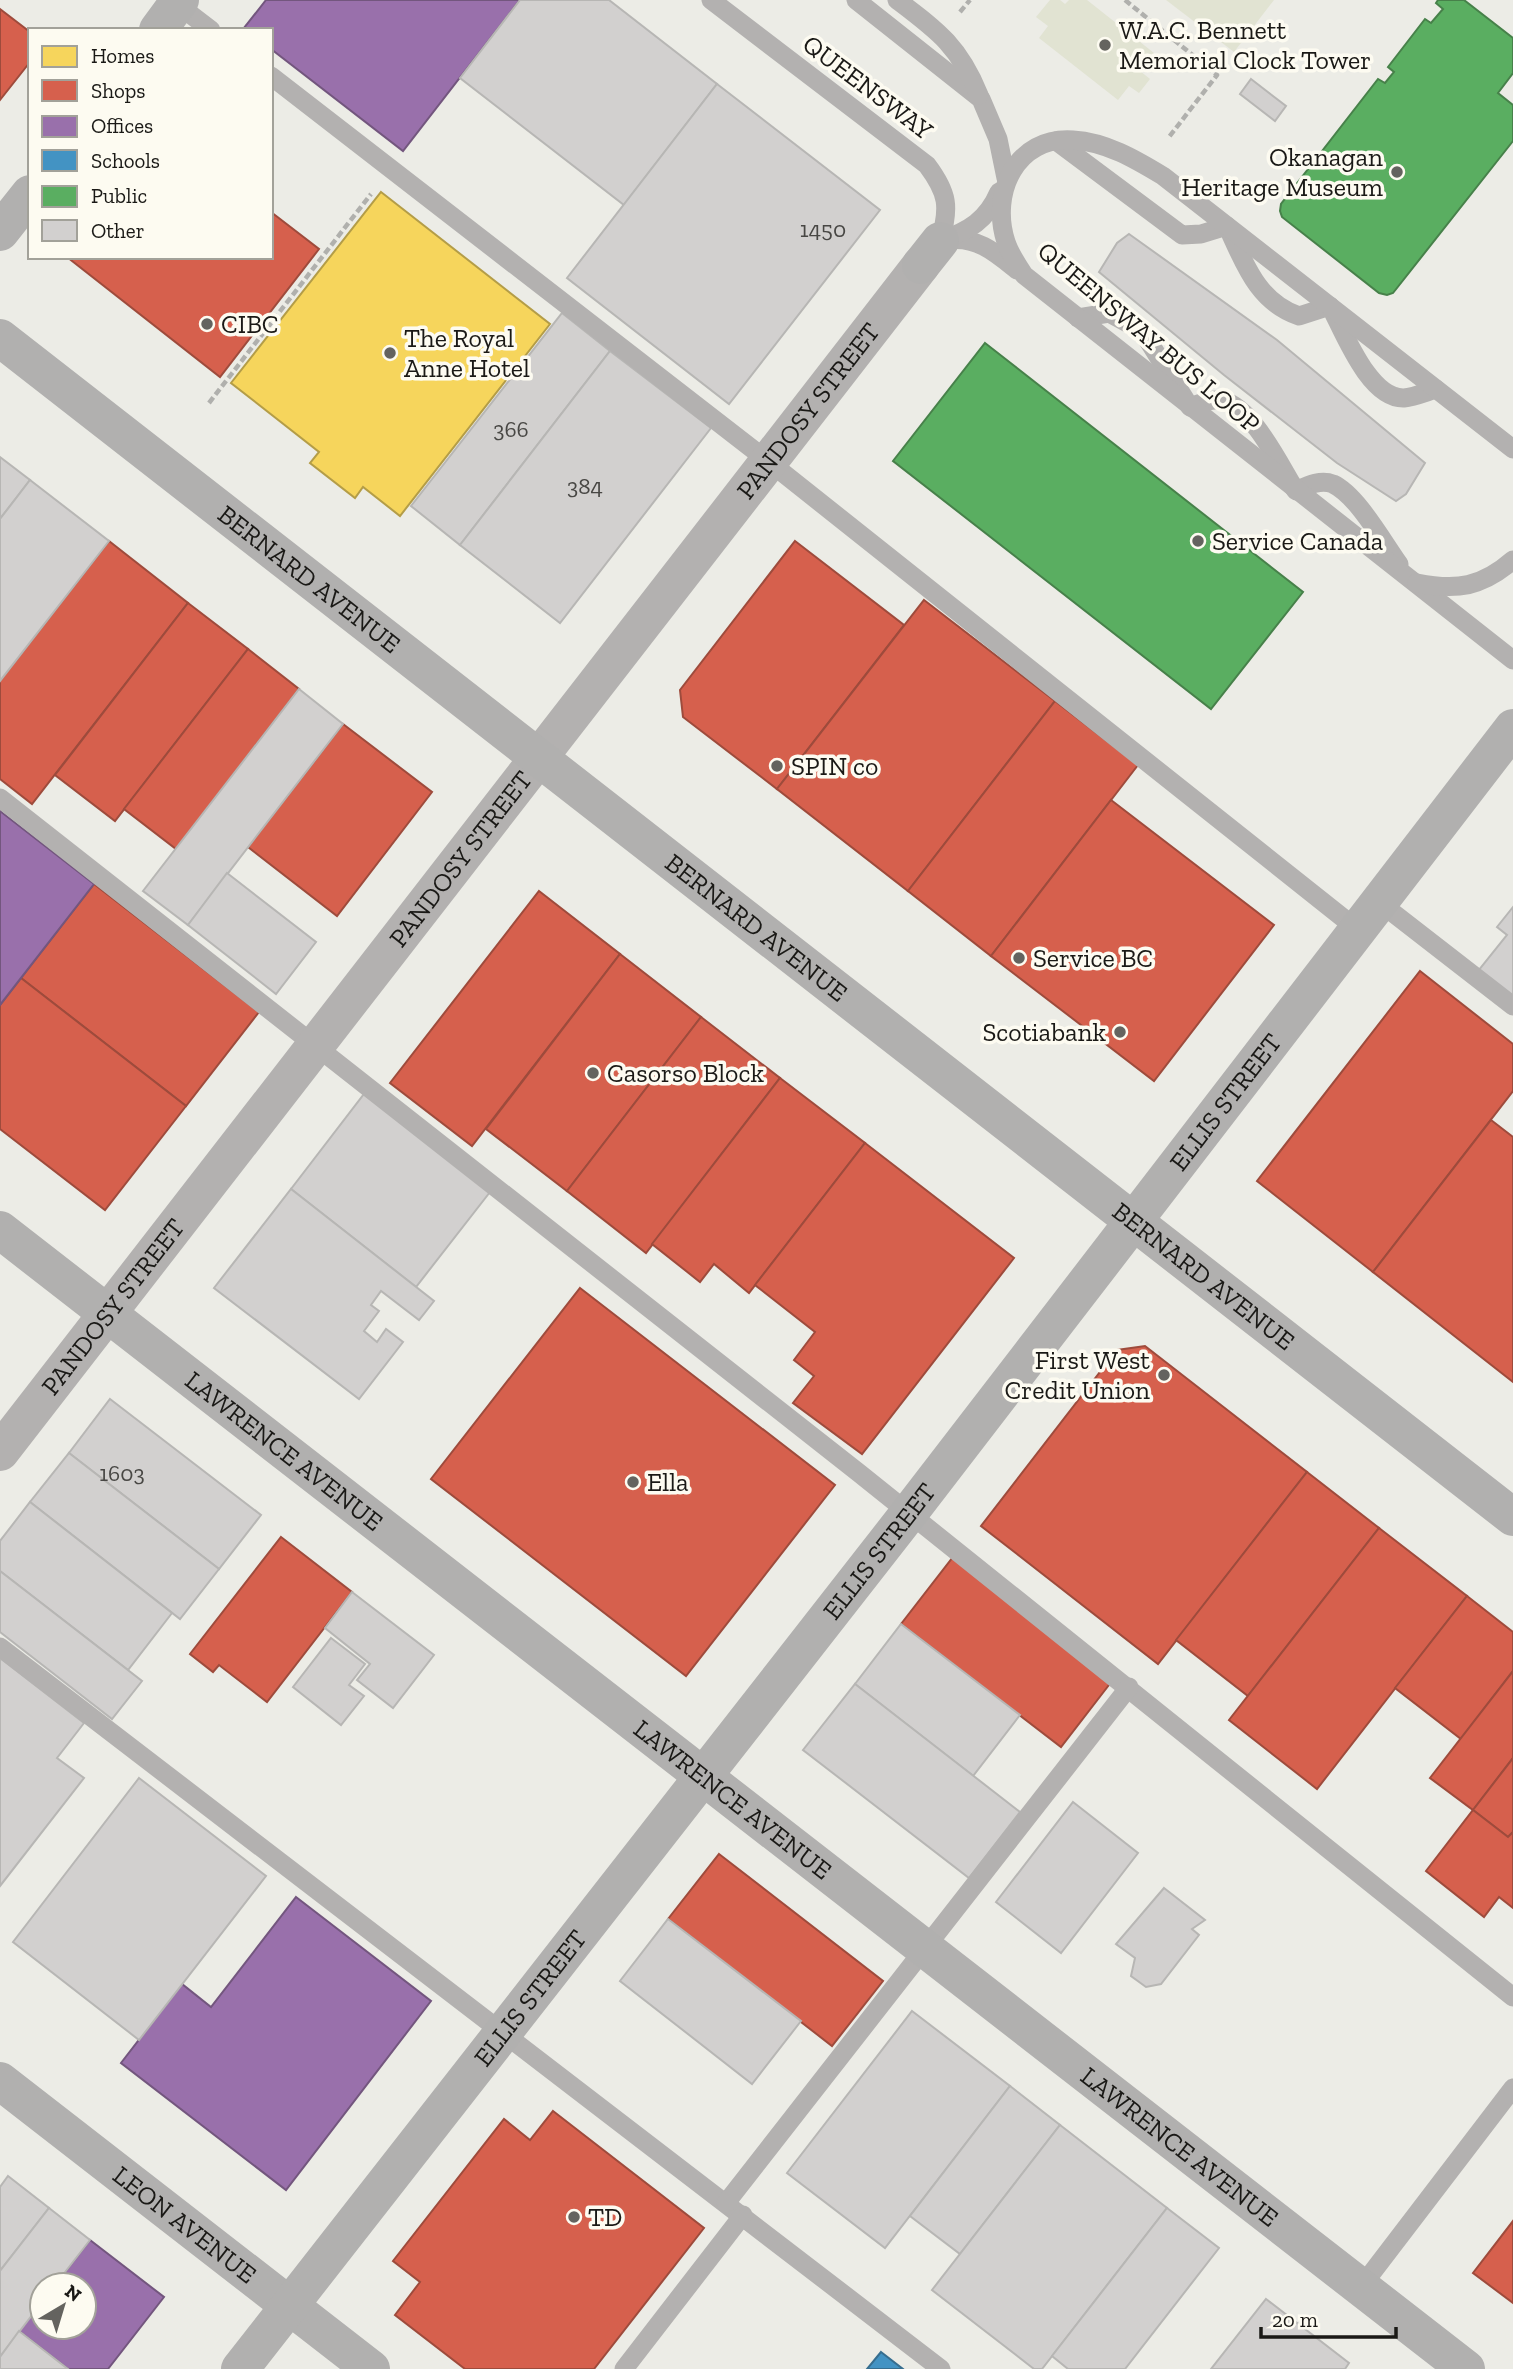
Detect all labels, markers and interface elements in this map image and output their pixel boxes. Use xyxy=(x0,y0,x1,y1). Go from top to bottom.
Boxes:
place label: W.A.C. Bennett Memorial Clock Tower xyxy=(1119,14,1371,76)
legend xyxy=(28,28,273,259)
street label: QUEENSWAY xyxy=(797,28,939,146)
marker: W.A.C. Bennett Memorial Clock Tower xyxy=(1097,37,1113,53)
text: Homes xyxy=(91,43,154,68)
text: Shops xyxy=(91,78,145,103)
text: Offices xyxy=(91,113,153,138)
place label: Okanagan Heritage Museum xyxy=(1181,141,1384,203)
text: Schools xyxy=(91,148,160,173)
marker: Okanagan Heritage Museum xyxy=(1389,164,1405,180)
text: Public xyxy=(91,183,147,208)
house number: 1450 xyxy=(800,215,846,243)
text: Other xyxy=(91,218,145,243)
street label: QUEENSWAY BUS LOOP xyxy=(1031,235,1267,439)
place label: CIBC xyxy=(221,308,279,340)
marker: CIBC xyxy=(199,316,215,332)
street label: PANDOSY STREET xyxy=(730,316,886,505)
place label: The Royal Anne Hotel xyxy=(404,322,530,384)
marker: The Royal Anne Hotel xyxy=(382,345,398,361)
house number: 366 xyxy=(493,415,529,443)
house number: 384 xyxy=(567,472,603,500)
street label: BERNARD AVENUE xyxy=(212,498,407,660)
place label: Service Canada xyxy=(1212,525,1384,557)
marker: Service Canada xyxy=(1190,533,1206,549)
place label: SPIN co xyxy=(791,750,878,782)
marker: SPIN co xyxy=(769,758,785,774)
street label: PANDOSY STREET xyxy=(382,764,539,953)
street label: BERNARD AVENUE xyxy=(659,846,854,1008)
place label: Service BC xyxy=(1033,942,1153,974)
marker: Service BC xyxy=(1011,950,1027,966)
place label: Scotiabank xyxy=(982,1016,1106,1048)
marker: Scotiabank xyxy=(1112,1024,1128,1040)
street label: ELLIS STREET xyxy=(1162,1027,1288,1177)
place label: Casorso Block xyxy=(607,1057,764,1089)
marker: Casorso Block xyxy=(585,1065,601,1081)
street label: BERNARD AVENUE xyxy=(1106,1195,1301,1357)
street label: PANDOSY STREET xyxy=(34,1212,191,1401)
place label: First West Credit Union xyxy=(1005,1344,1150,1406)
street label: LAWRENCE AVENUE xyxy=(179,1364,390,1538)
marker: First West Credit Union xyxy=(1156,1367,1172,1383)
house number: 1603 xyxy=(99,1459,145,1487)
place label: Ella xyxy=(647,1466,689,1498)
marker: Ella xyxy=(625,1474,641,1490)
street label: ELLIS STREET xyxy=(816,1476,942,1626)
street label: LAWRENCE AVENUE xyxy=(628,1713,838,1886)
street label: ELLIS STREET xyxy=(467,1923,593,2073)
street label: LAWRENCE AVENUE xyxy=(1075,2060,1285,2233)
street label: LEON AVENUE xyxy=(107,2159,263,2290)
place label: TD xyxy=(588,2201,622,2233)
marker: TD xyxy=(566,2209,582,2225)
north arrow xyxy=(28,2271,98,2341)
text: N xyxy=(60,2279,86,2307)
scale bar xyxy=(1261,2296,1396,2340)
text: 20 m xyxy=(1272,2307,1318,2332)

